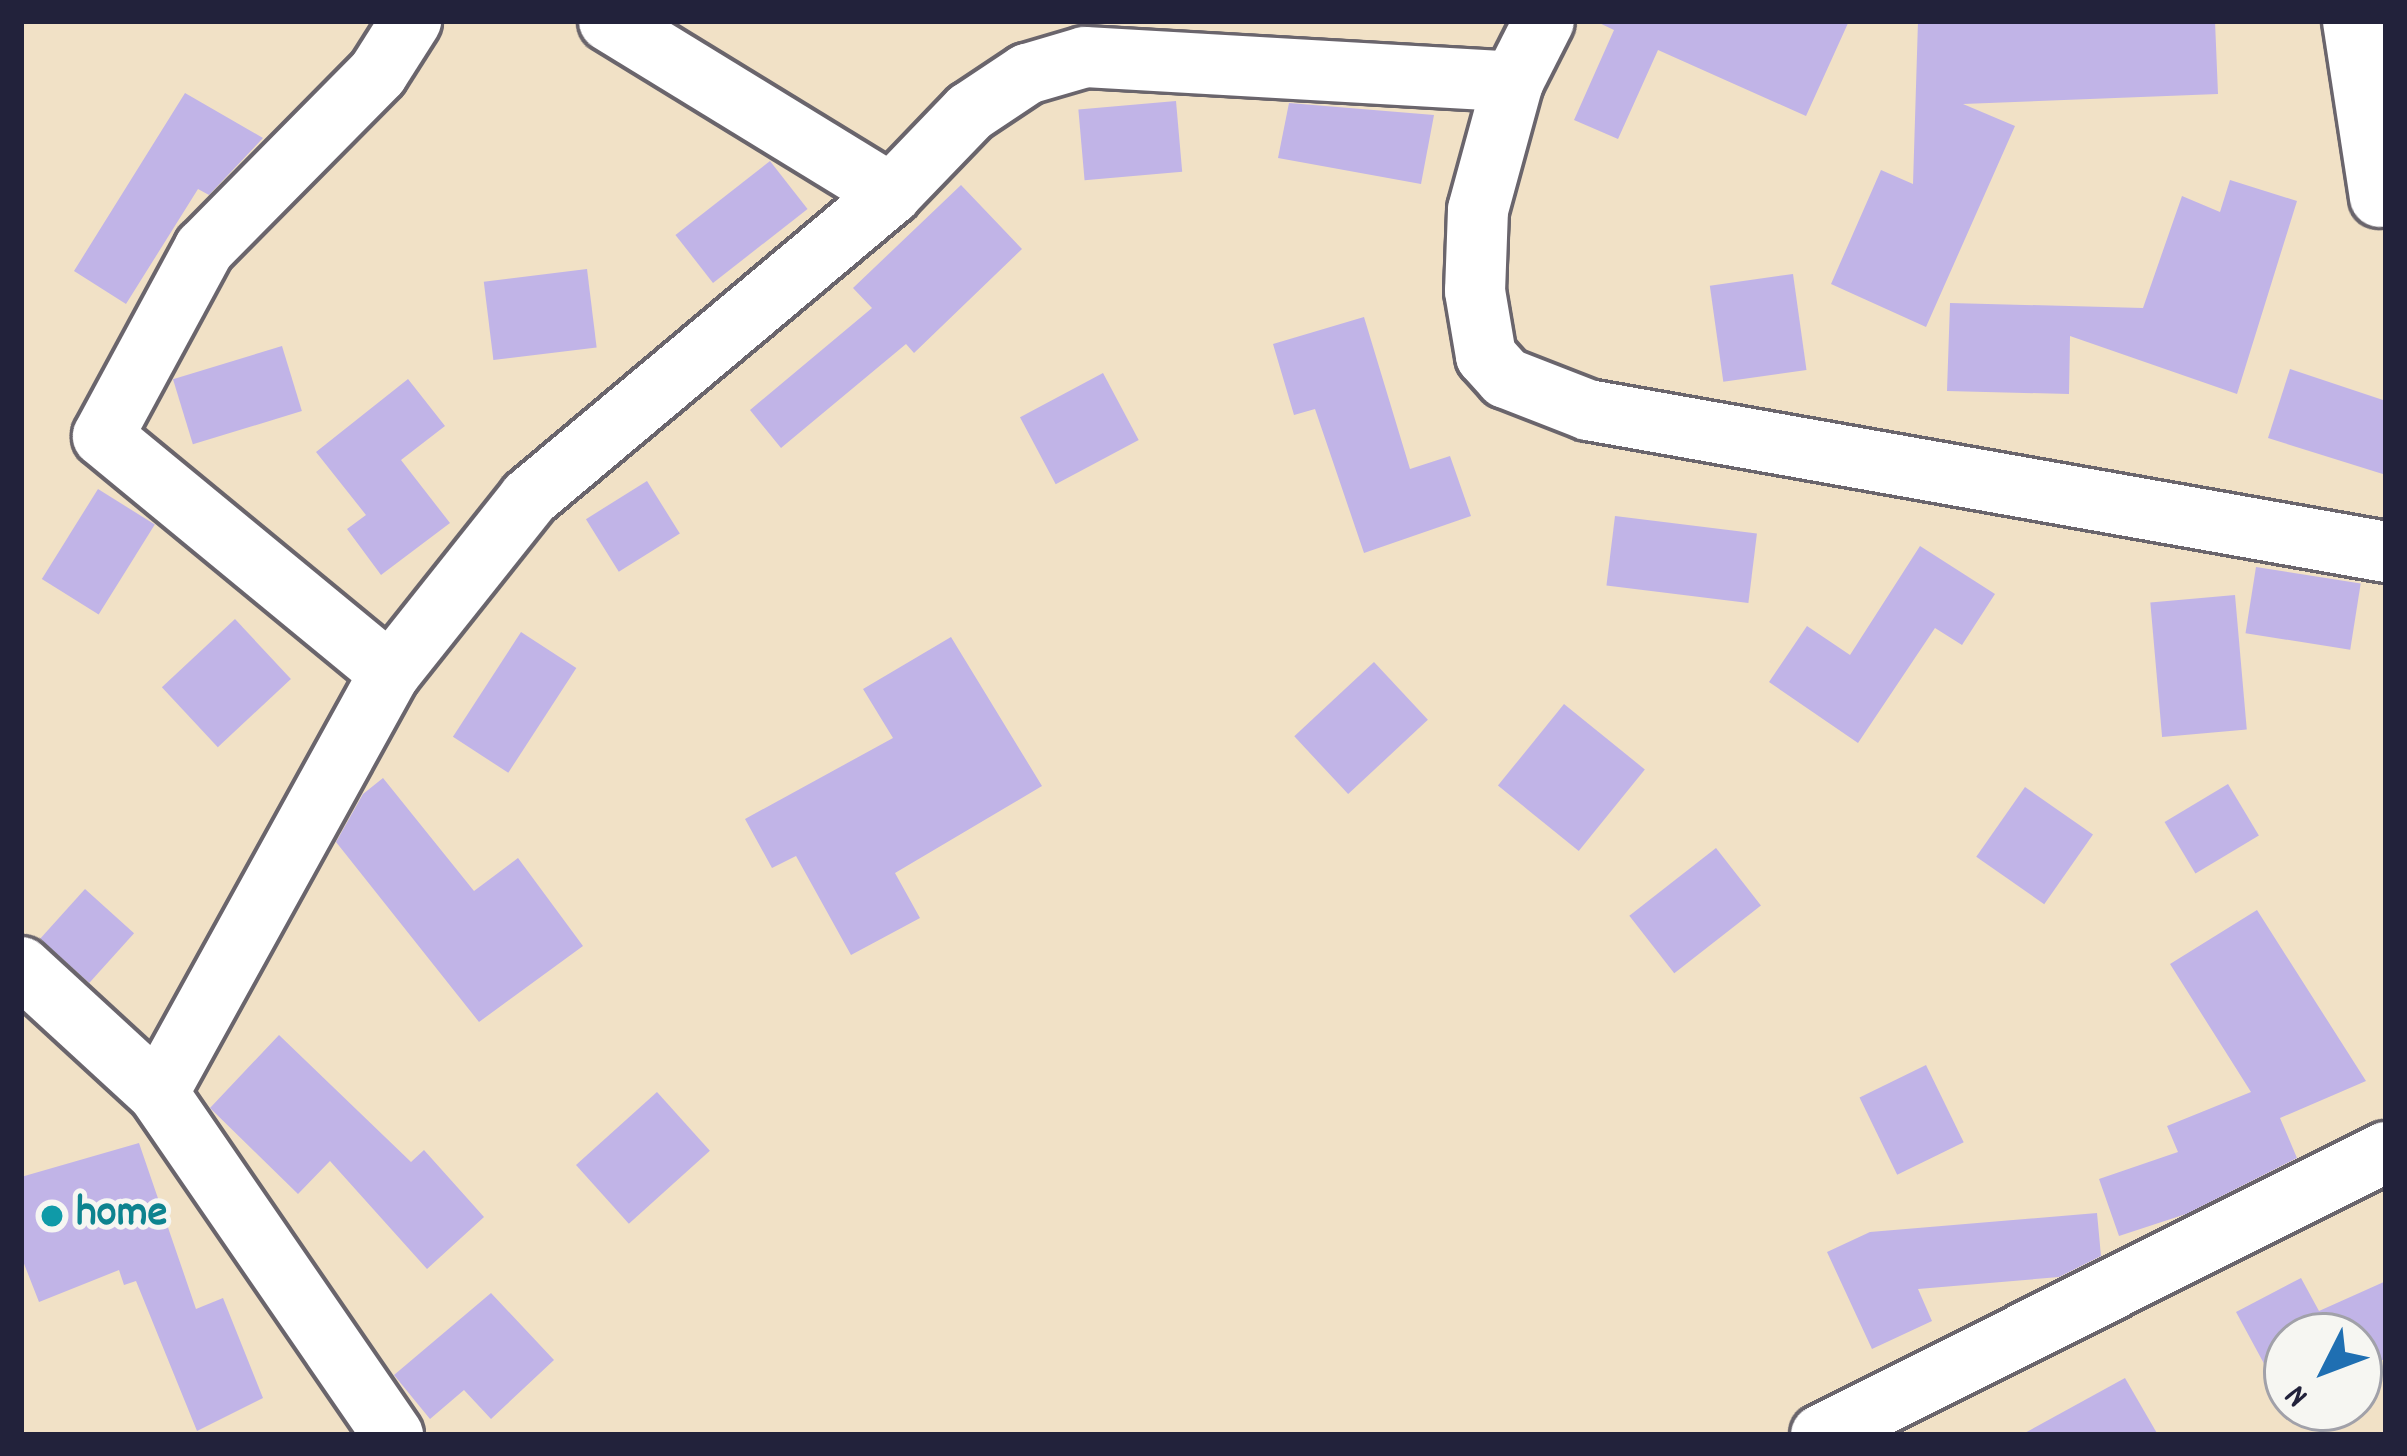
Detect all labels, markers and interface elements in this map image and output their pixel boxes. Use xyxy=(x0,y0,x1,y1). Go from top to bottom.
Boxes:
place label: home xyxy=(76,1189,167,1243)
marker: home xyxy=(39,1203,65,1229)
north arrow xyxy=(2263,1312,2383,1432)
text: N xyxy=(2275,1373,2321,1416)

